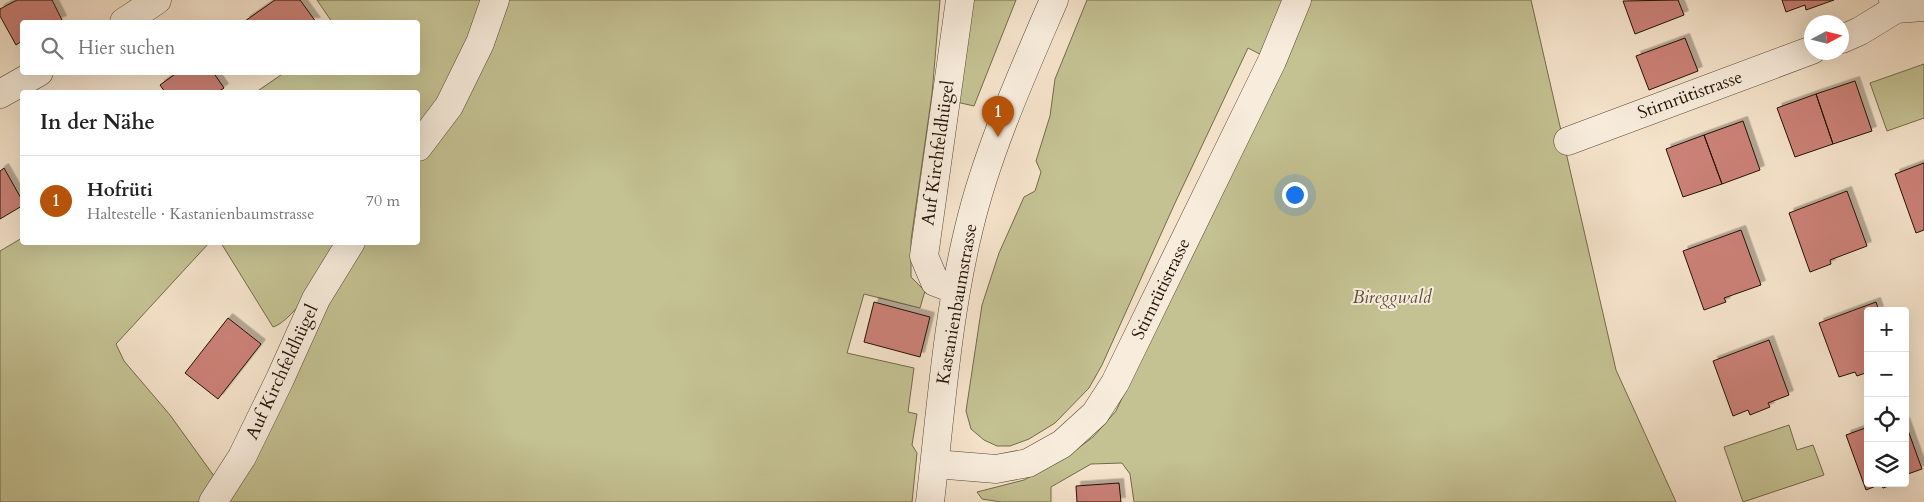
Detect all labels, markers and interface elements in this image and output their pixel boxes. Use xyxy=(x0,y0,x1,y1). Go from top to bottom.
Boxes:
north arrow xyxy=(1804,15,1849,60)
search box xyxy=(20,20,420,75)
icon: search xyxy=(38,34,66,62)
text: Hier suchen xyxy=(78,35,175,61)
street label: Stirnrütistrasse xyxy=(1634,64,1746,126)
street label: Auf Kirchfeldhügel xyxy=(915,78,961,227)
pin: 1 xyxy=(982,96,1014,137)
text: In der Nähe xyxy=(40,108,155,137)
text: Hofrüti xyxy=(87,177,153,203)
your location xyxy=(1282,182,1308,208)
text: 1 xyxy=(52,190,60,212)
text: 70 m xyxy=(366,190,400,212)
text: Haltestelle · Kastanienbaumstrasse xyxy=(87,203,314,225)
street label: Kastanienbaumstrasse xyxy=(931,221,983,387)
street label: Stirnrütistrasse xyxy=(1126,234,1196,344)
park label: Bireggwald xyxy=(1353,285,1433,310)
street label: Auf Kirchfeldhügel xyxy=(240,300,324,444)
map controls xyxy=(1864,307,1909,487)
button: + xyxy=(1864,307,1909,352)
button: − xyxy=(1864,352,1909,397)
button: locate xyxy=(1864,397,1909,442)
button: layers xyxy=(1864,442,1909,487)

